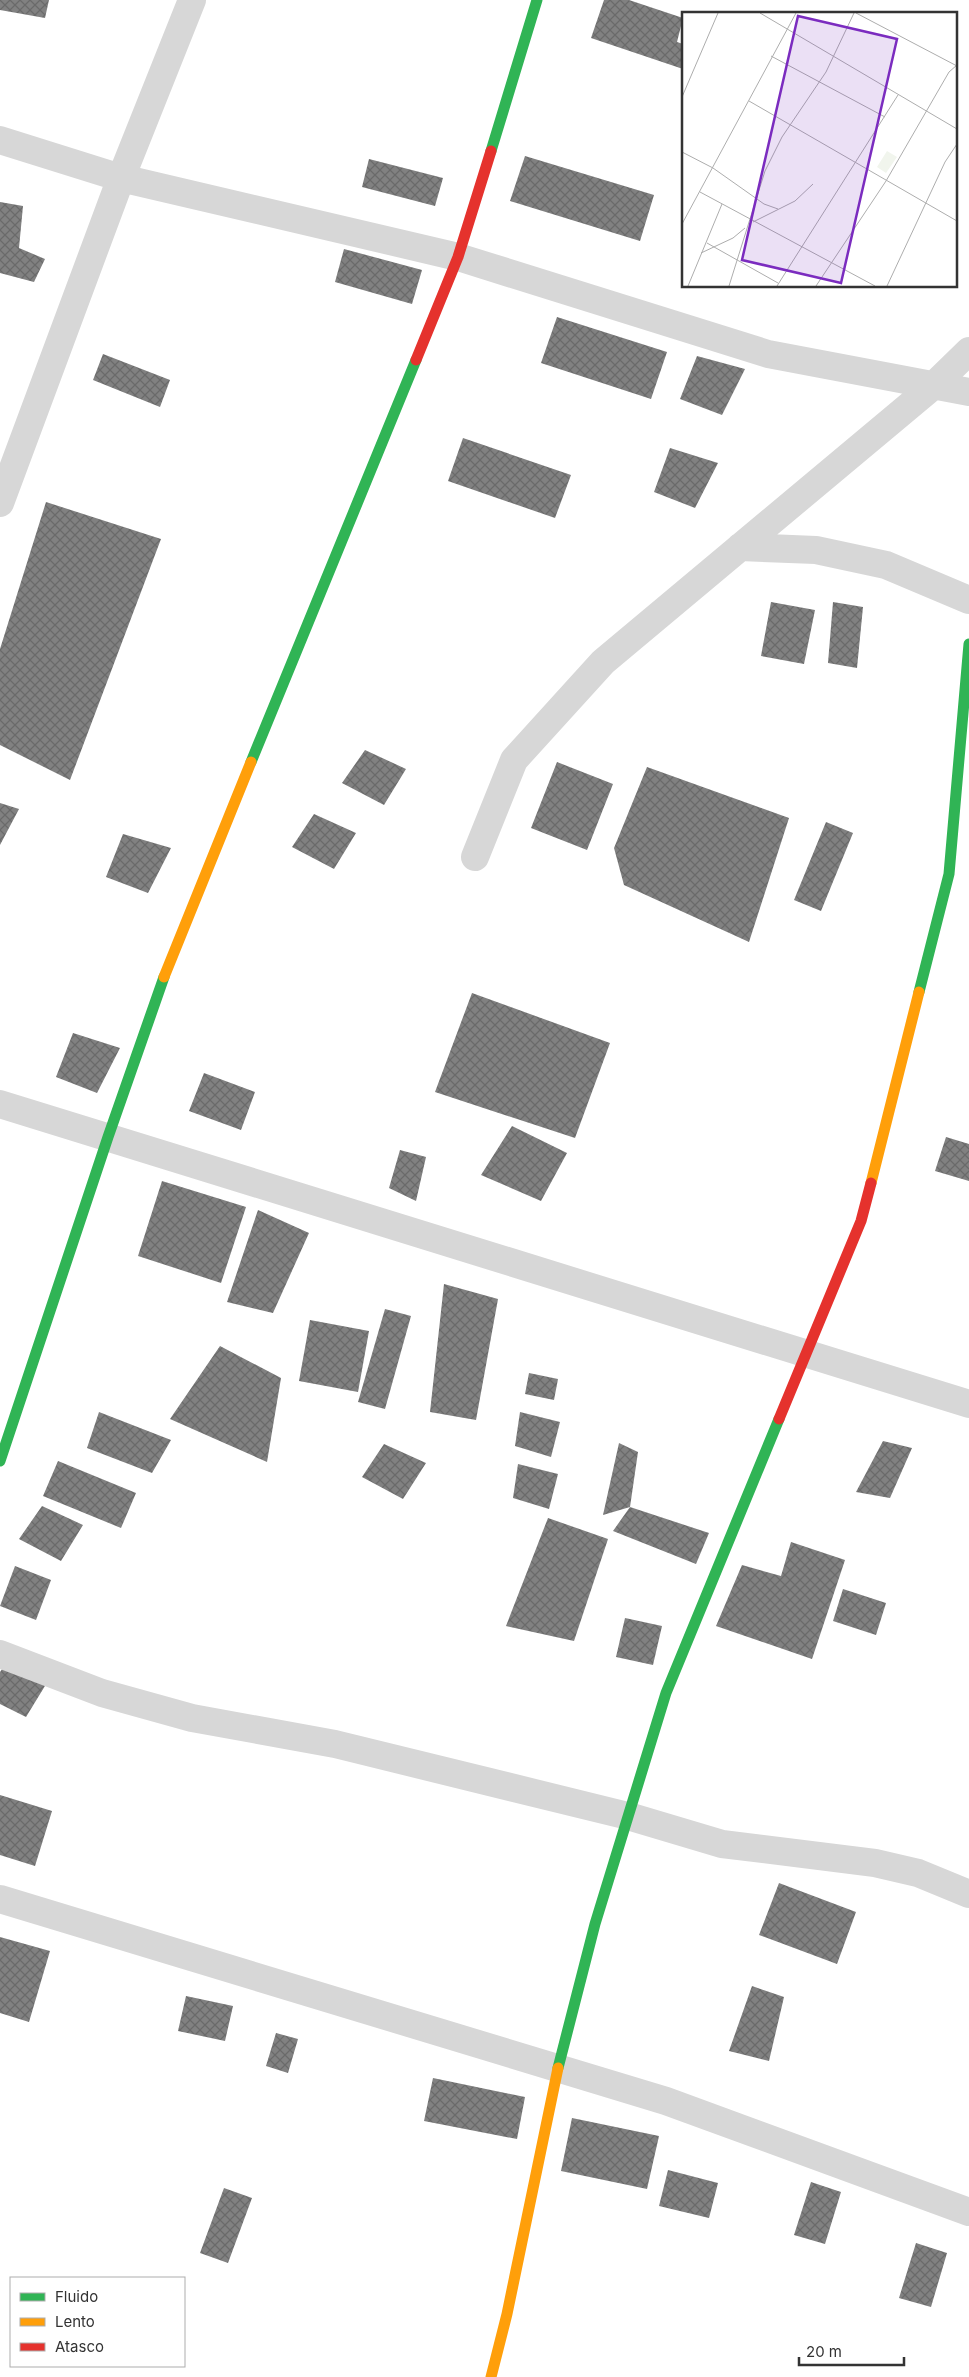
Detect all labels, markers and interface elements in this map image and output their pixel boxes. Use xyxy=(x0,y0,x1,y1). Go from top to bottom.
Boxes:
inset map xyxy=(682,12,956,288)
legend xyxy=(10,2277,185,2367)
text: Fluido xyxy=(55,2287,98,2306)
text: Lento xyxy=(55,2312,95,2331)
scale bar xyxy=(799,2334,904,2366)
text: Atasco xyxy=(55,2337,104,2356)
text: 20 m xyxy=(806,2342,842,2361)

